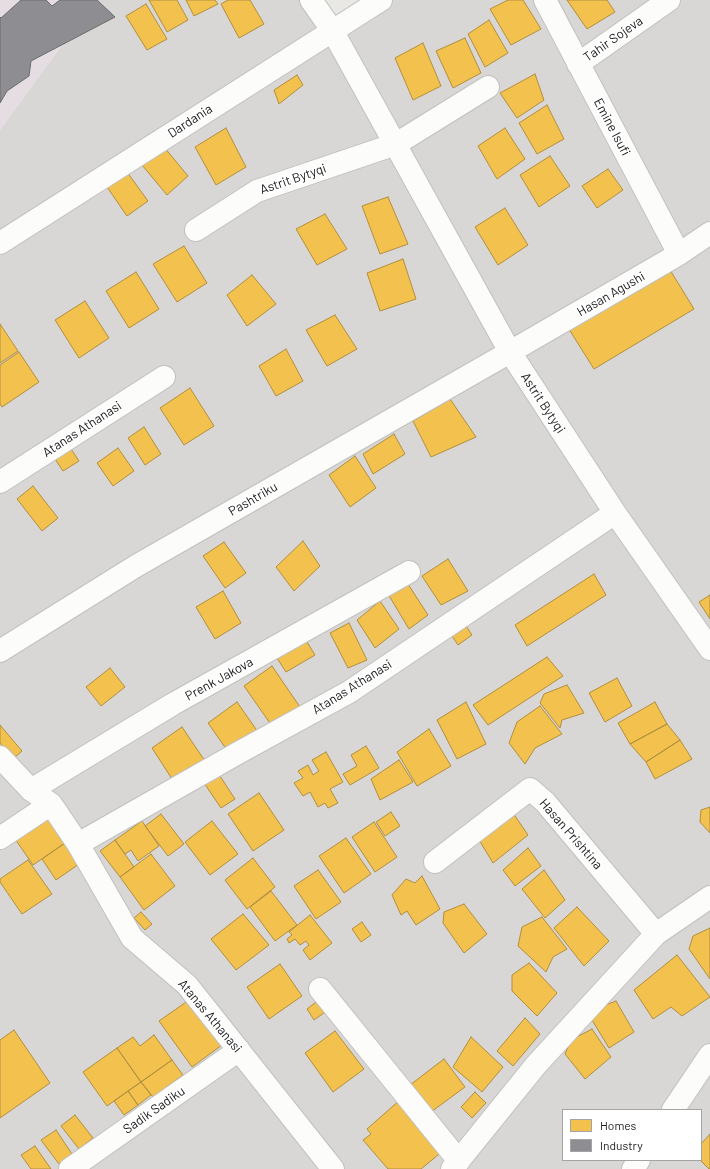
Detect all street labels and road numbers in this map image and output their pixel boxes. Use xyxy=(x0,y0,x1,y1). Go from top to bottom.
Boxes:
street label: Tahir Sojeva xyxy=(580,13,646,65)
street label: Emine Isufi xyxy=(590,96,634,158)
street label: Dardania xyxy=(165,101,215,141)
street label: Astrit Bytyqi xyxy=(258,160,328,198)
street label: Hasan Agushi xyxy=(574,268,648,320)
street label: Astrit Bytyqi xyxy=(518,370,568,436)
street label: Atanas Athanasi xyxy=(40,398,124,460)
street label: Pashtriku xyxy=(226,479,280,519)
street label: Prenk Jakova xyxy=(182,654,256,704)
street label: Atanas Athanasi xyxy=(309,656,395,718)
street label: Hasan Prishtina xyxy=(536,796,606,872)
street label: Atanas Athanasi xyxy=(175,976,245,1056)
street label: Sadik Sadiku xyxy=(120,1083,188,1137)

